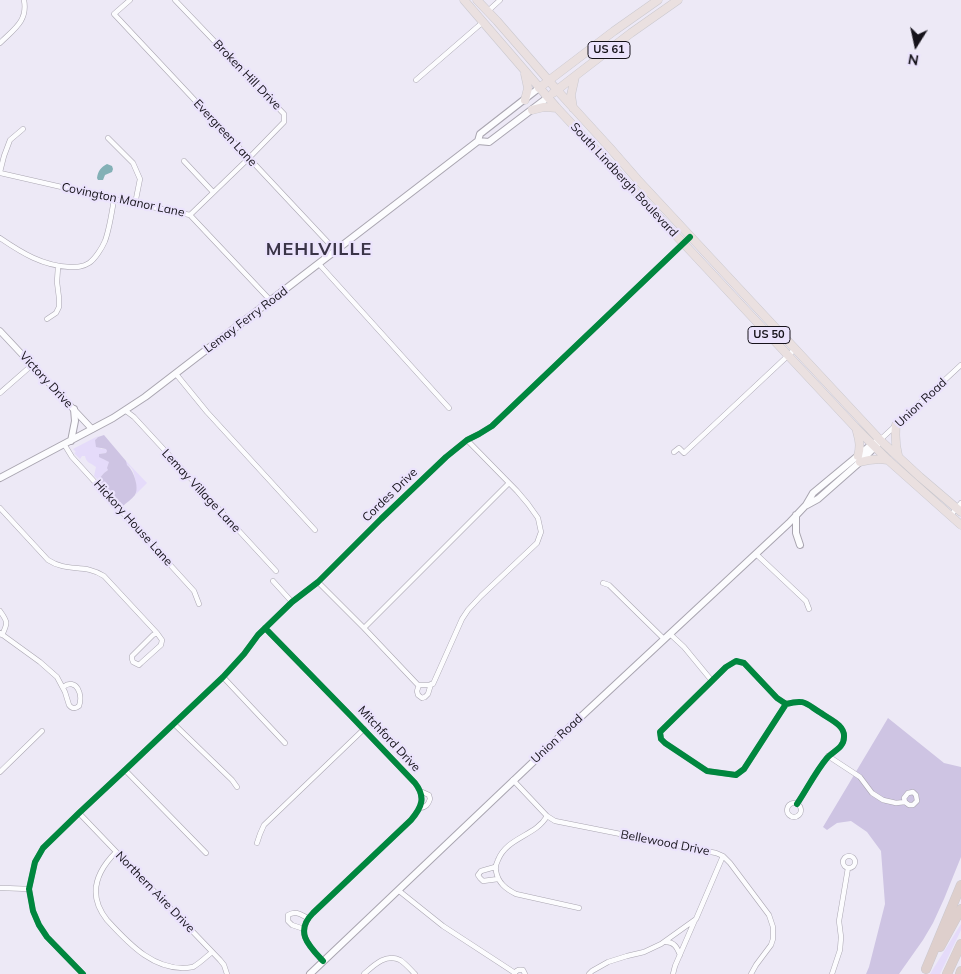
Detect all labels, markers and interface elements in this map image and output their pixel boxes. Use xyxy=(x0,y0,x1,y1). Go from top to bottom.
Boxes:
north arrow xyxy=(891,20,941,70)
street label: Broken Hill Drive xyxy=(210,37,284,113)
road number: US 61 xyxy=(588,42,630,58)
text: N xyxy=(907,50,920,70)
street label: Evergreen Lane xyxy=(190,97,260,169)
street label: South Lindbergh Boulevard xyxy=(567,120,681,240)
street label: Covington Manor Lane xyxy=(60,180,186,220)
district label: MEHLVILLE xyxy=(265,239,373,261)
street label: Lemay Ferry Road xyxy=(201,284,291,356)
road number: US 50 xyxy=(748,326,790,344)
street label: Victory Drive xyxy=(16,349,76,411)
street label: Union Road xyxy=(892,376,950,430)
street label: Lemay Village Lane xyxy=(159,446,243,536)
street label: Cordes Drive xyxy=(360,465,420,525)
street label: Hickory House Lane xyxy=(91,477,175,569)
street label: Mitchford Drive xyxy=(355,703,423,775)
street label: Union Road xyxy=(528,712,586,766)
street label: Bellewood Drive xyxy=(619,827,711,859)
street label: Northern Aire Drive xyxy=(113,848,197,936)

